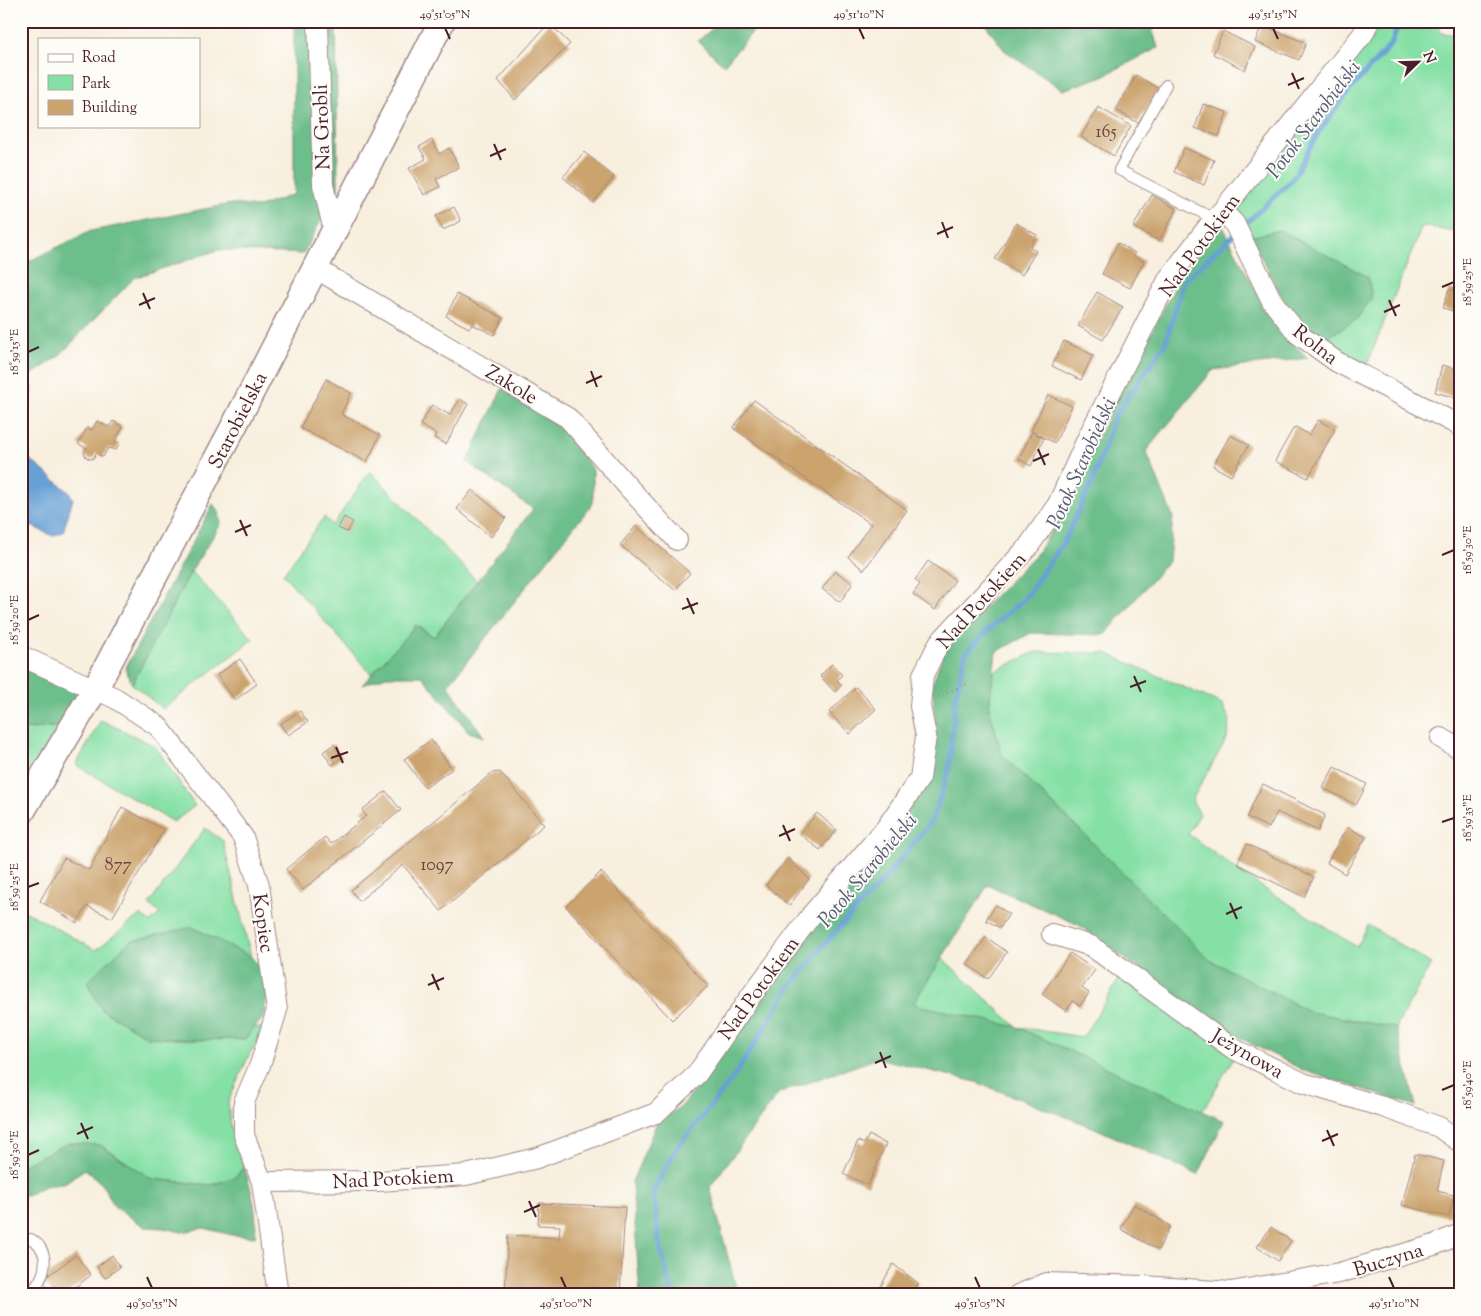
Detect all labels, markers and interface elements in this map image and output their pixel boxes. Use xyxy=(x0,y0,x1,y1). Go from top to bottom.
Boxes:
text: 49°51'05"N xyxy=(420,6,471,24)
text: 49°51'10"N xyxy=(834,6,885,24)
text: 49°51'15"N xyxy=(1249,6,1298,24)
legend xyxy=(38,38,200,128)
north arrow xyxy=(1394,38,1444,88)
text: Road xyxy=(82,48,116,69)
text: N xyxy=(1417,49,1440,67)
water label: Potok Starobielski xyxy=(1260,55,1369,186)
text: Park xyxy=(82,74,111,95)
street label: Na Grobli xyxy=(307,83,339,170)
text: Building xyxy=(82,98,137,119)
house number: 165 xyxy=(1095,120,1117,146)
street label: Nad Potokiem xyxy=(1154,188,1249,304)
text: 18°59'25"E xyxy=(1459,257,1477,306)
street label: Rolna xyxy=(1285,319,1344,373)
text: 18°59'15"E xyxy=(6,328,24,375)
street label: Zakole xyxy=(479,359,542,413)
street label: Starobielska xyxy=(202,368,276,475)
water label: Potok Starobielski xyxy=(1040,393,1125,534)
text: 18°59'30"E xyxy=(1459,525,1477,575)
street label: Nad Potokiem xyxy=(931,546,1035,657)
text: 18°59'20"E xyxy=(6,594,24,645)
text: 18°59'35"E xyxy=(1459,794,1477,842)
water label: Potok Starobielski xyxy=(812,808,925,935)
house number: 877 xyxy=(104,853,132,879)
house number: 1097 xyxy=(420,853,454,879)
text: 18°59'25"E xyxy=(6,862,24,911)
street label: Kopiec xyxy=(243,892,280,955)
street label: Nad Potokiem xyxy=(713,931,808,1047)
street label: Jeżynowa xyxy=(1205,1022,1288,1087)
text: 18°59'40"E xyxy=(1459,1060,1477,1110)
text: 18°59'30"E xyxy=(6,1130,24,1180)
street label: Nad Potokiem xyxy=(332,1163,455,1198)
street label: Buczyna xyxy=(1350,1237,1427,1286)
text: 49°50'55"N xyxy=(127,1295,178,1313)
text: 49°51'00"N xyxy=(540,1295,593,1313)
text: 49°51'05"N xyxy=(955,1295,1006,1313)
text: 49°51'10"N xyxy=(1369,1295,1420,1313)

